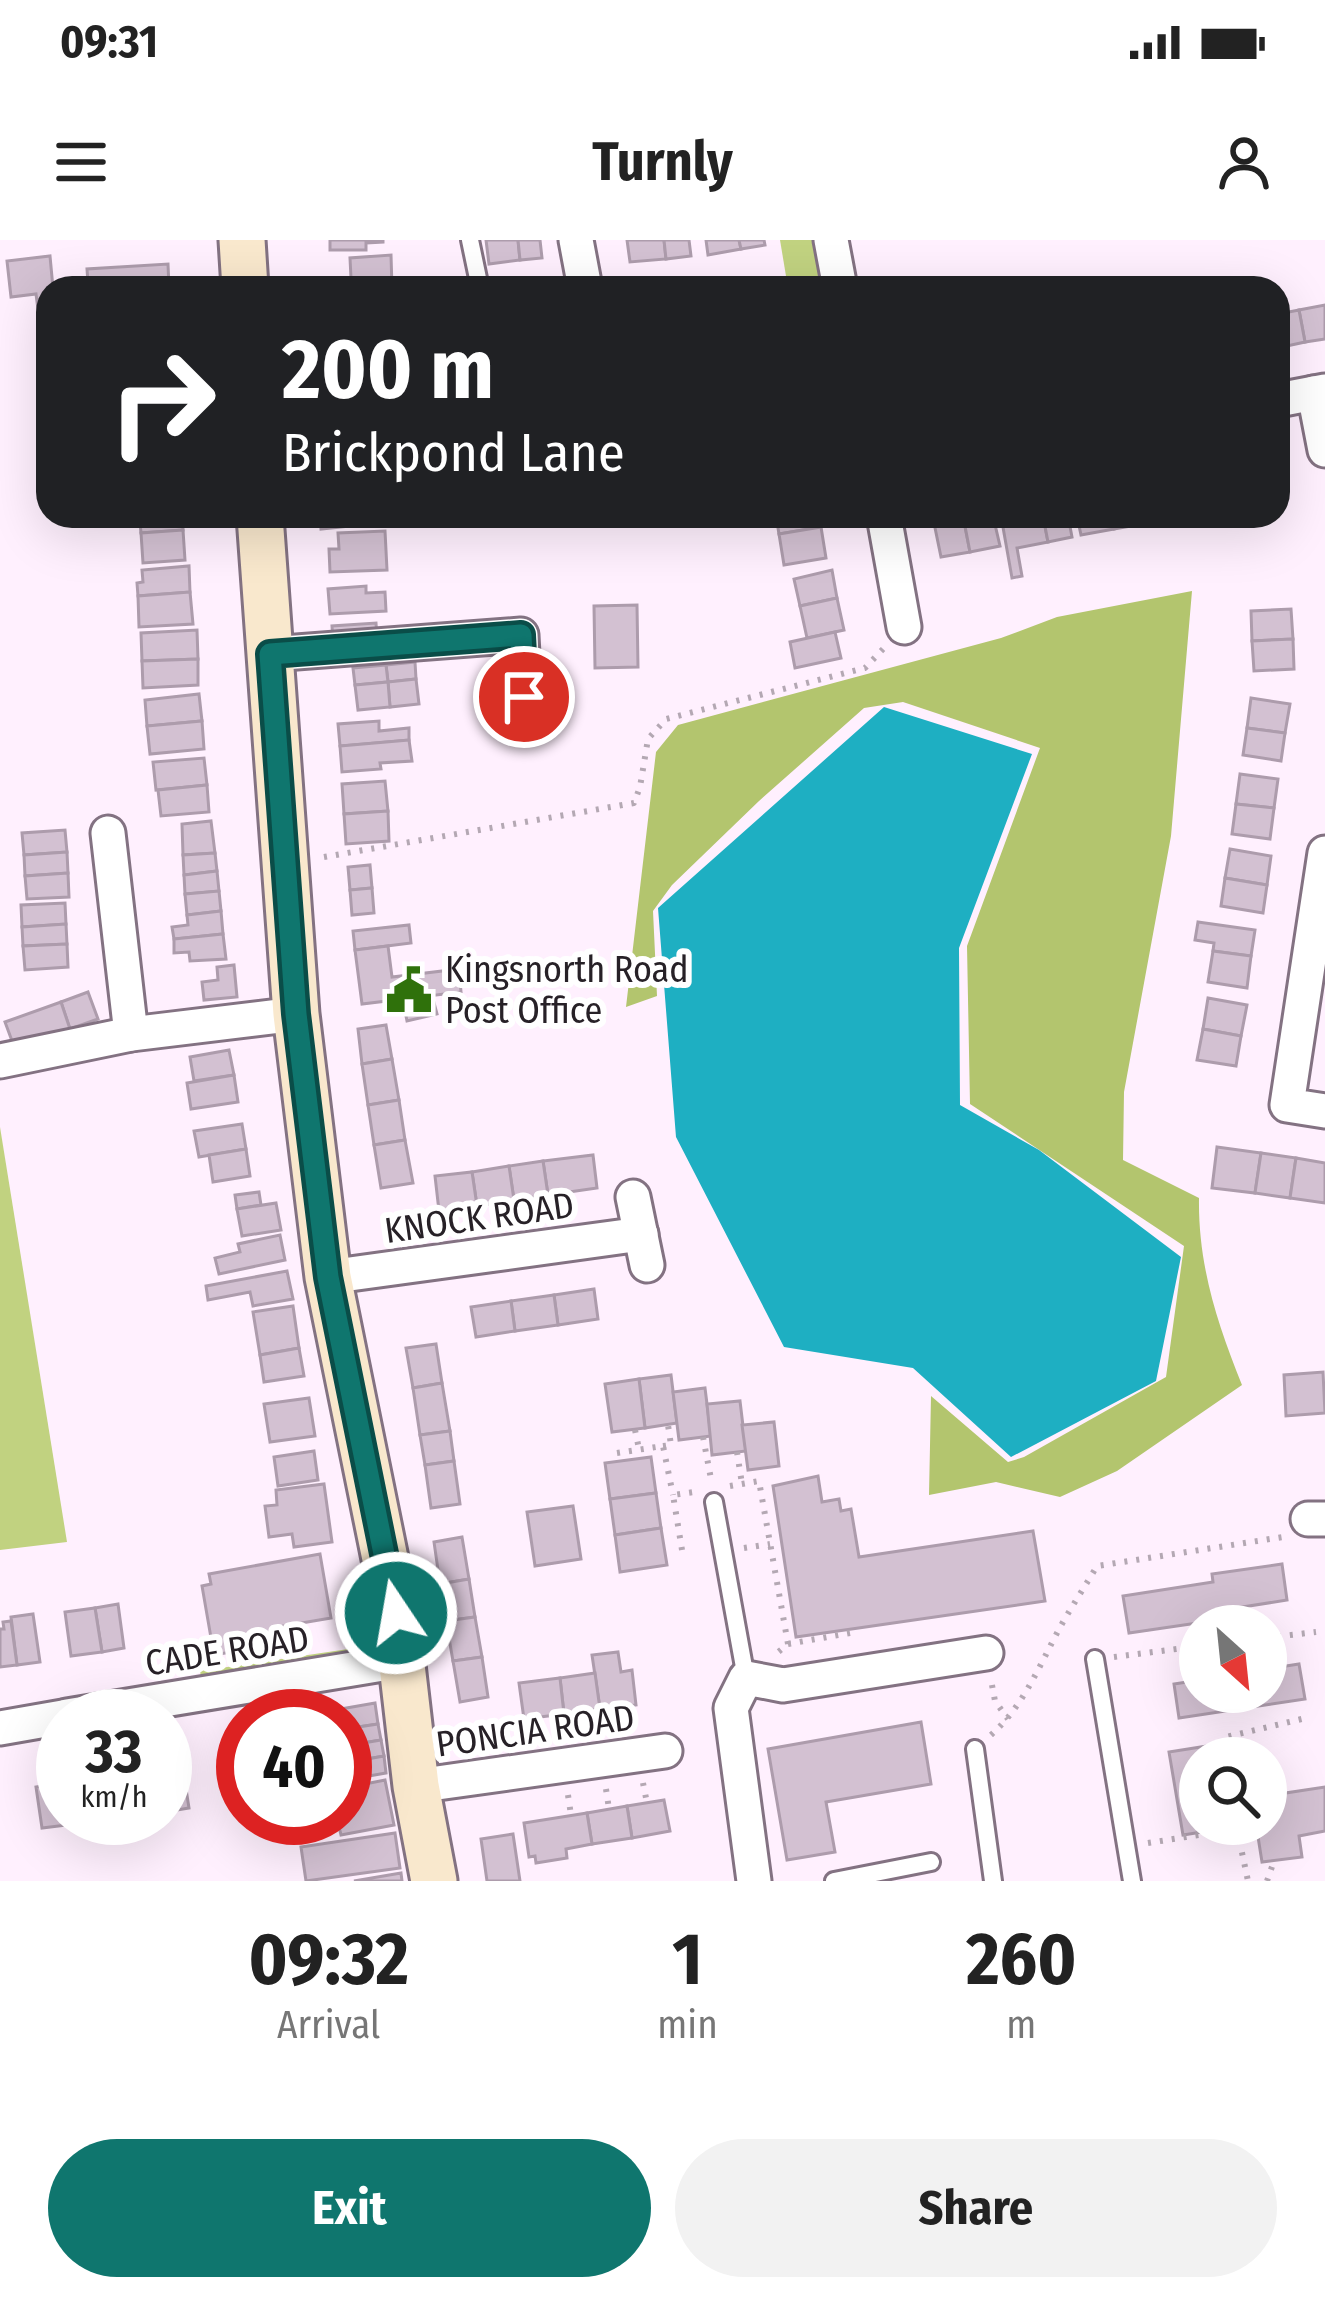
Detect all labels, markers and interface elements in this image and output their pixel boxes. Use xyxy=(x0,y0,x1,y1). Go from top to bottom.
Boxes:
text: 09:31 xyxy=(60,15,158,69)
icon: menu xyxy=(48,129,114,195)
icon: person xyxy=(1211,129,1277,195)
text: Turnly xyxy=(592,130,733,194)
text: 200 m xyxy=(282,319,494,420)
icon: right xyxy=(84,324,240,480)
text: Brickpond Lane xyxy=(282,421,625,485)
pin xyxy=(473,646,575,748)
icon: arrive xyxy=(491,664,557,730)
place label: Kingsnorth Road Post Office xyxy=(445,948,688,1033)
public building icon: Kingsnorth Road Post Office xyxy=(384,965,434,1015)
street label: KNOCK ROAD xyxy=(382,1183,577,1253)
position arrow xyxy=(333,1550,459,1676)
north arrow xyxy=(1179,1605,1287,1713)
map controls xyxy=(1179,1605,1287,1845)
street label: CADE ROAD xyxy=(142,1616,312,1686)
speed limit sign: 40 xyxy=(216,1689,372,1845)
street label: PONCIA ROAD xyxy=(433,1695,637,1767)
text: 33 xyxy=(86,1716,142,1788)
button: search xyxy=(1179,1737,1287,1845)
text: km/h xyxy=(81,1779,147,1815)
text: 09:32 xyxy=(248,1917,409,2003)
text: 1 xyxy=(672,1917,703,2003)
text: 260 xyxy=(966,1917,1077,2003)
text: Arrival xyxy=(277,2002,380,2048)
text: min xyxy=(657,2002,718,2048)
text: m xyxy=(1006,2002,1036,2048)
button: Exit xyxy=(48,2139,651,2277)
button: Share xyxy=(675,2139,1277,2277)

